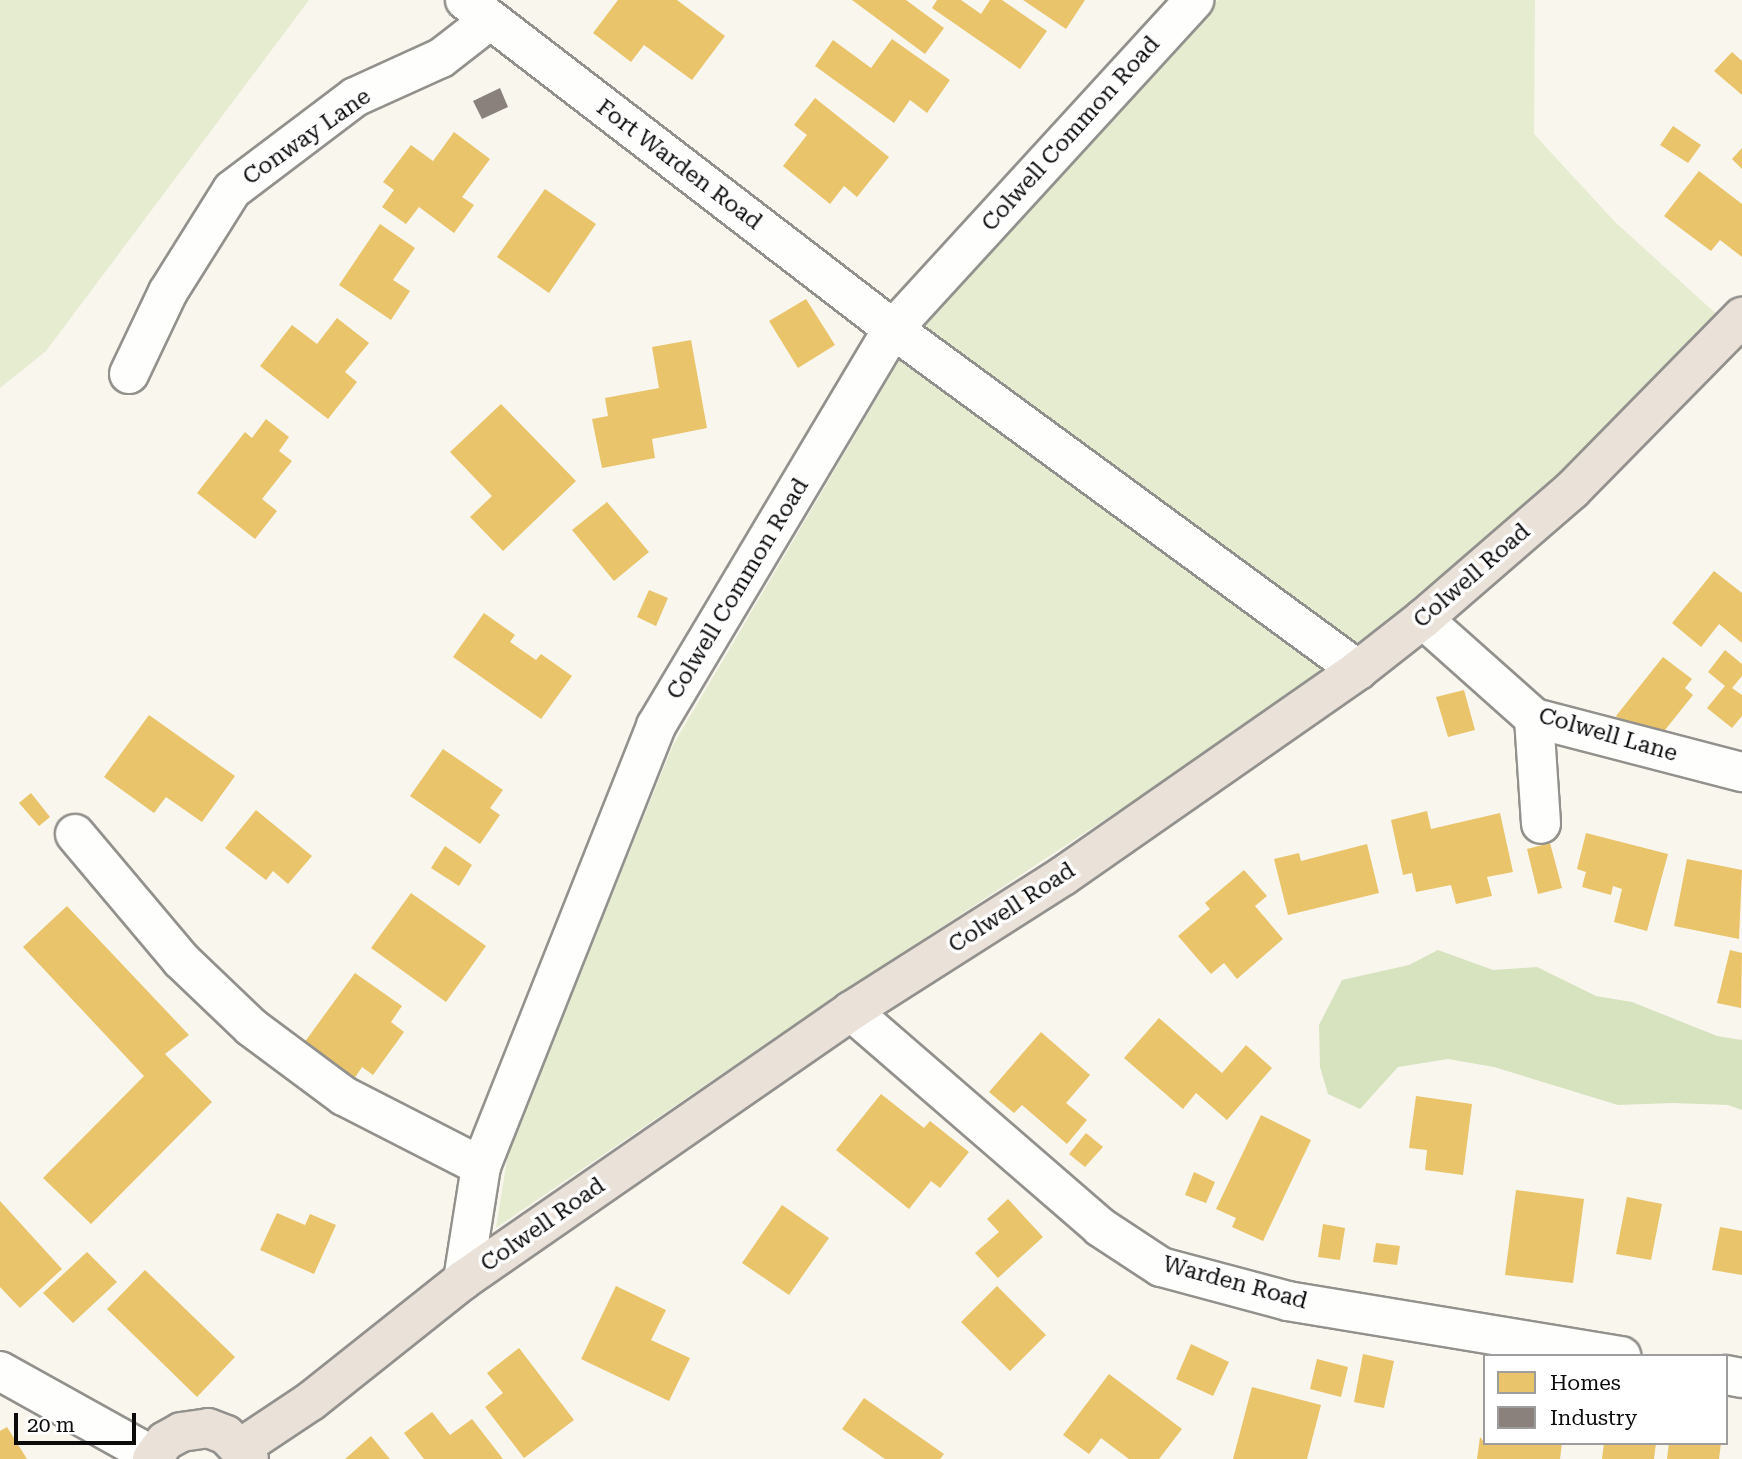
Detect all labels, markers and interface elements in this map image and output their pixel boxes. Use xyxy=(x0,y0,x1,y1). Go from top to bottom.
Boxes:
street label: Colwell Common Road xyxy=(976,31,1166,237)
street label: Conway Lane xyxy=(238,83,376,191)
street label: Fort Warden Road xyxy=(591,94,767,236)
street label: Colwell Common Road xyxy=(661,474,815,704)
street label: Colwell Road xyxy=(1408,518,1536,634)
street label: Colwell Lane xyxy=(1535,702,1681,768)
street label: Colwell Road xyxy=(944,857,1080,959)
street label: Colwell Road xyxy=(476,1172,610,1278)
street label: Warden Road xyxy=(1160,1250,1310,1316)
legend xyxy=(1483,1354,1728,1445)
text: Homes xyxy=(1550,1371,1621,1395)
scale bar xyxy=(18,1400,140,1444)
text: Industry xyxy=(1550,1406,1637,1430)
text: 20 m xyxy=(27,1413,75,1437)

